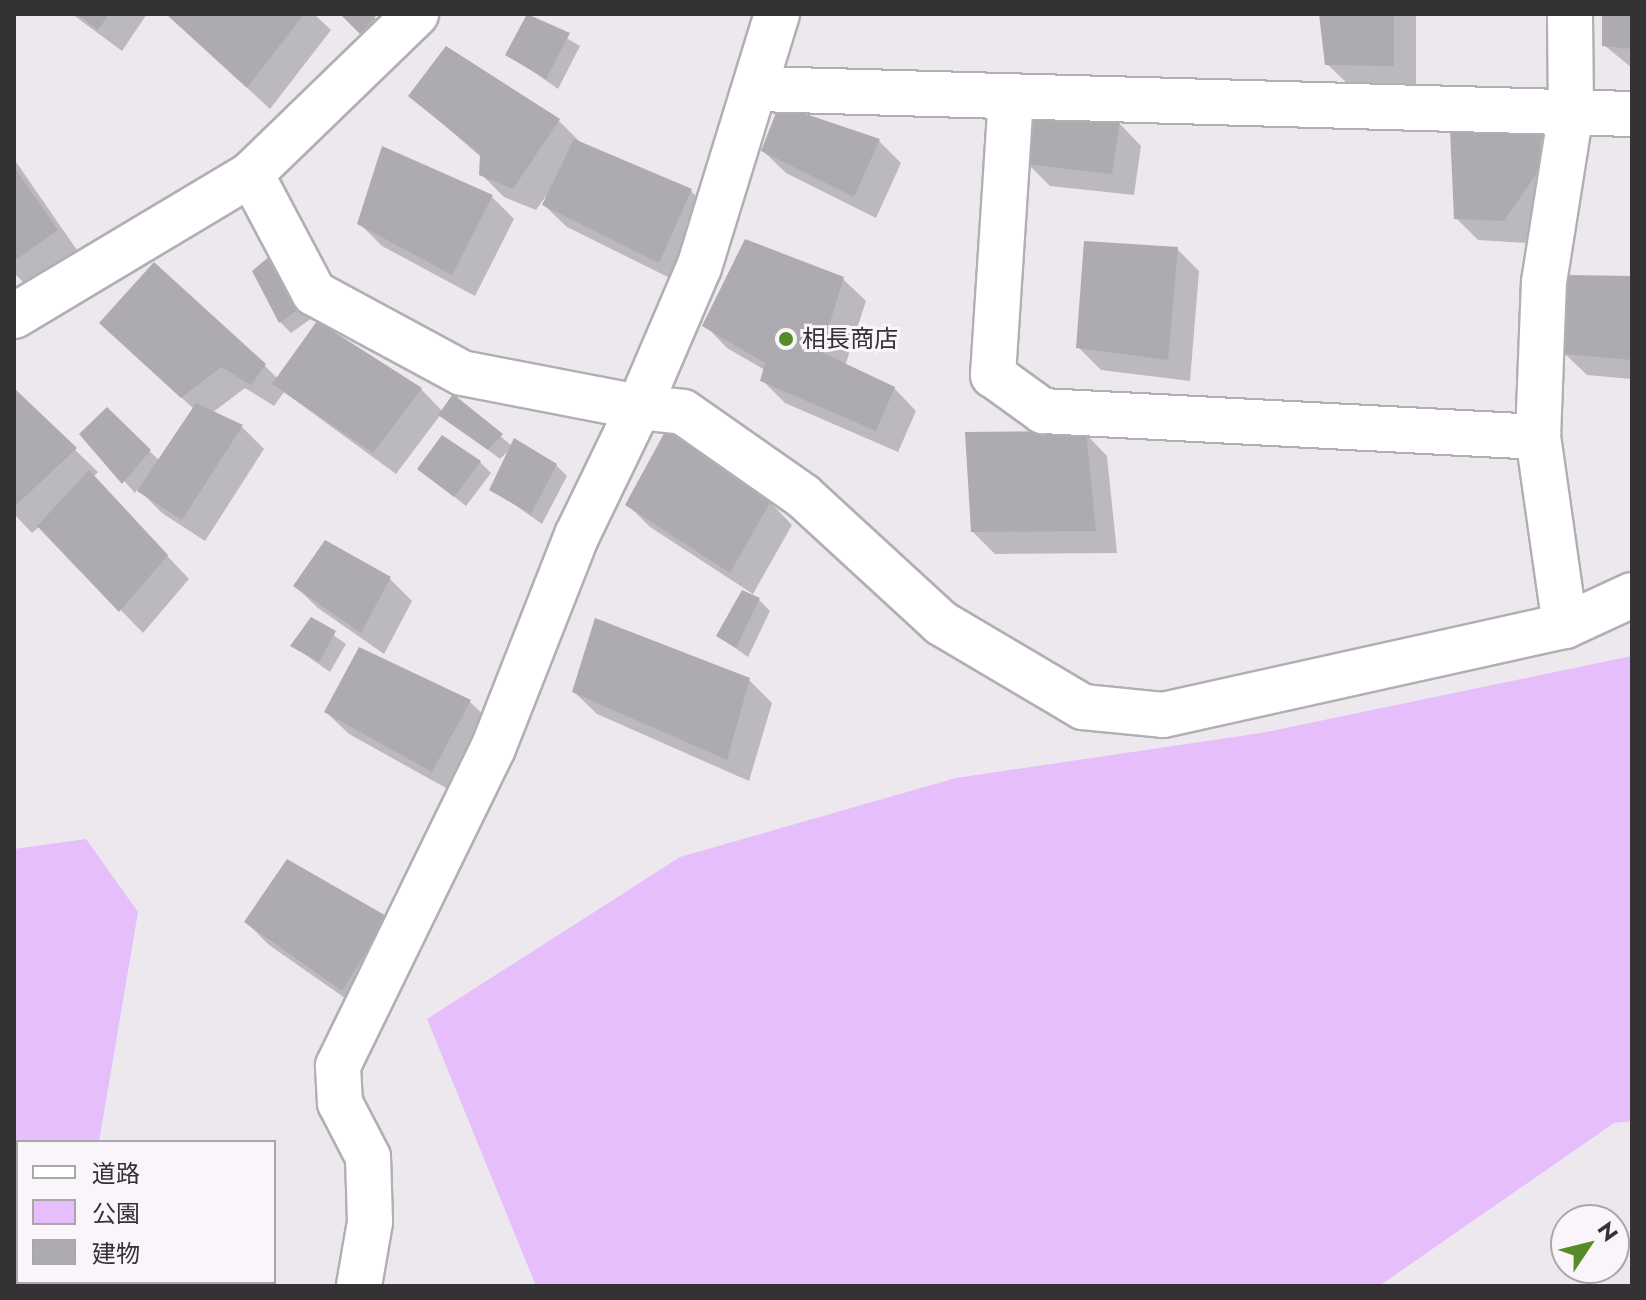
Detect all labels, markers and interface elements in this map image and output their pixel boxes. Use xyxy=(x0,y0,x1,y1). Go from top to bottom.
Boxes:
place label: 相長商店 xyxy=(802,325,898,353)
marker: 相長商店 xyxy=(777,330,795,348)
legend xyxy=(16,1140,276,1284)
text: 道路 xyxy=(92,1156,140,1191)
text: 公園 xyxy=(92,1196,140,1231)
north arrow xyxy=(1550,1204,1630,1284)
text: N xyxy=(1590,1215,1626,1248)
text: 建物 xyxy=(92,1236,140,1271)

